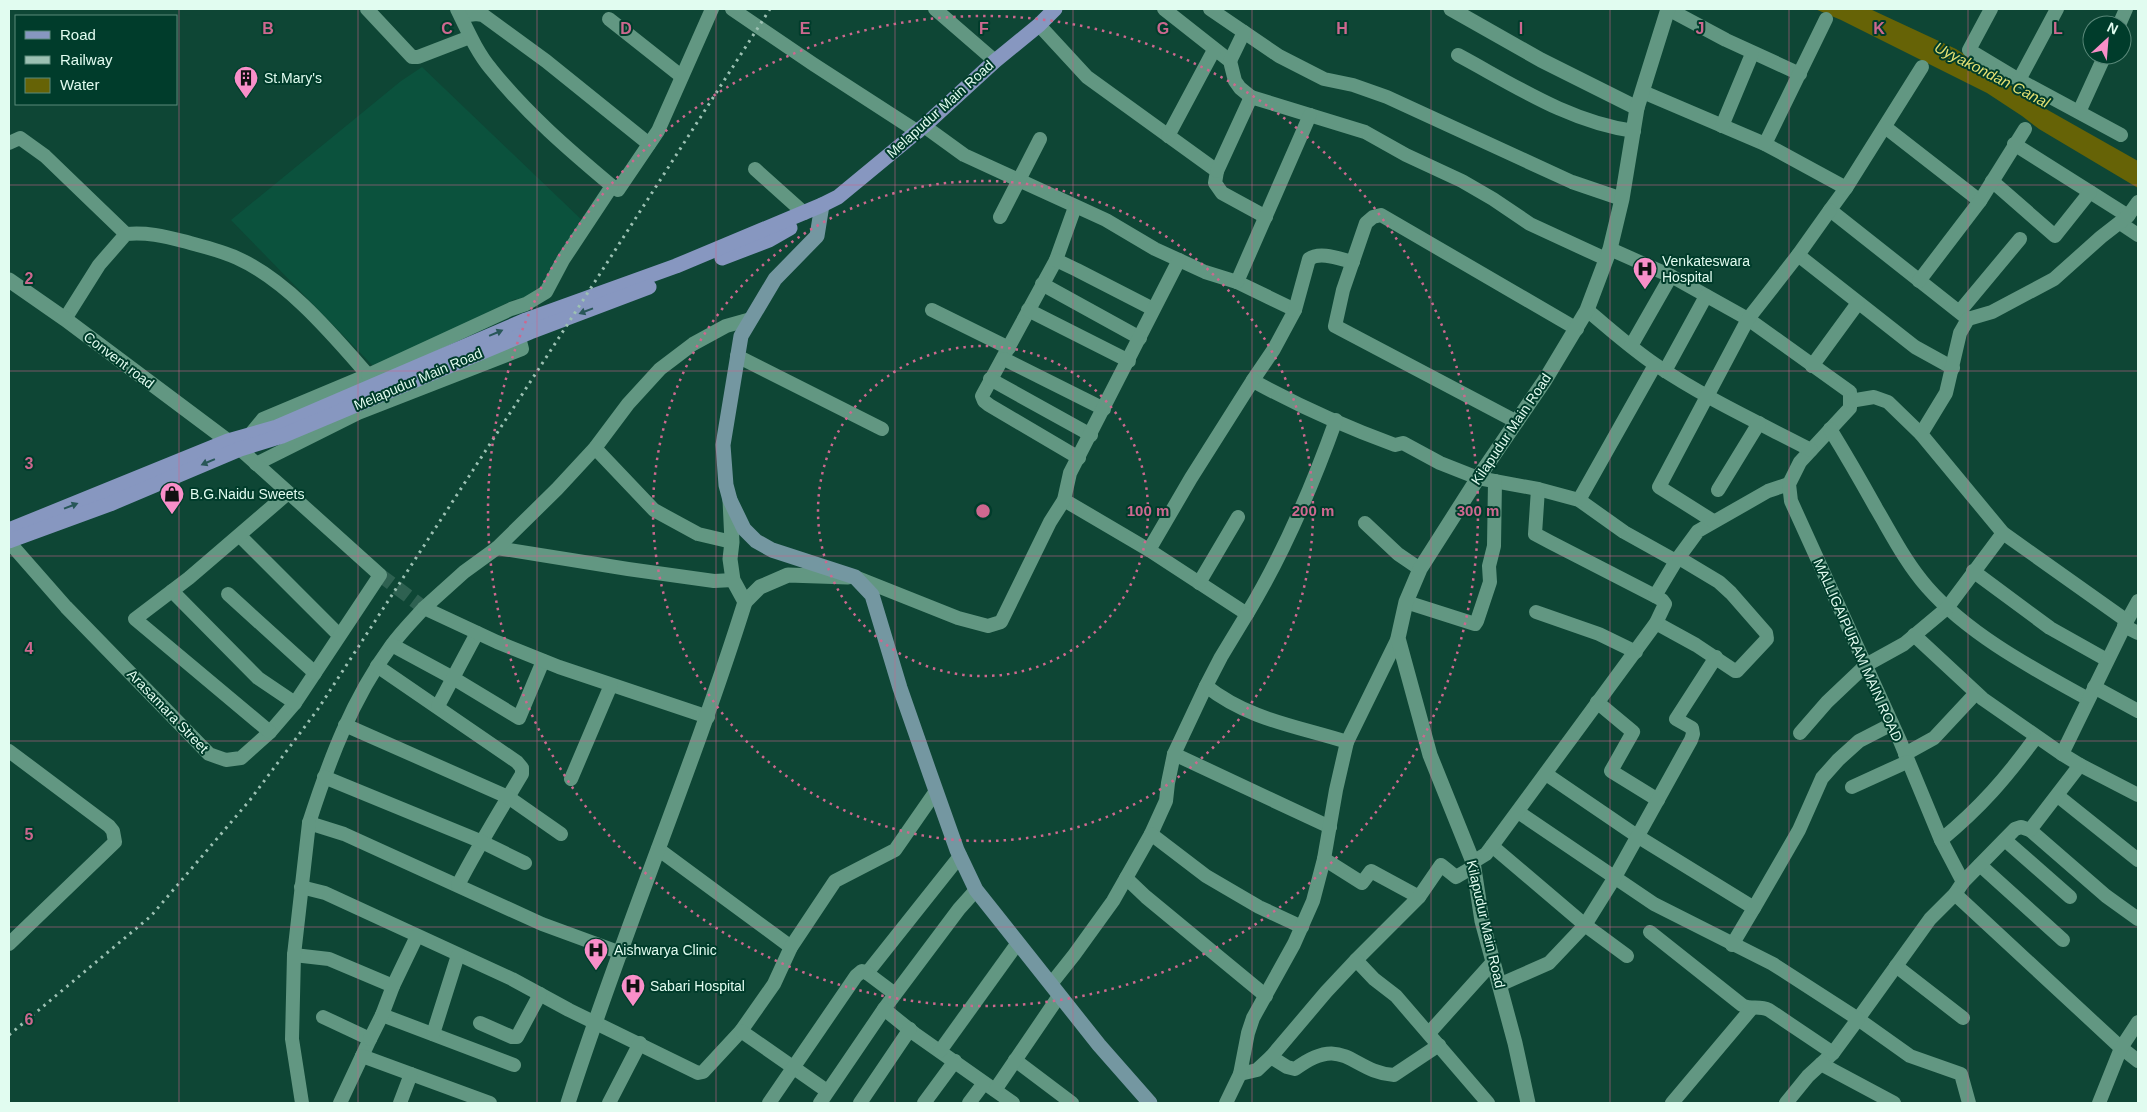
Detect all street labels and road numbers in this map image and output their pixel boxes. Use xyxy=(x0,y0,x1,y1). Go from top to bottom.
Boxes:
street label: Melapudur Main Road xyxy=(883,57,997,161)
street label: Convent road xyxy=(81,328,157,392)
street label: Melapudur Main Road xyxy=(351,345,485,413)
street label: Kilapudur Main Road xyxy=(1468,370,1554,488)
street label: MALLIGAIPURAM MAIN ROAD xyxy=(1810,556,1906,744)
street label: Arasamara Street xyxy=(124,666,212,756)
street label: Kilapudur Main Road xyxy=(1463,859,1509,989)

